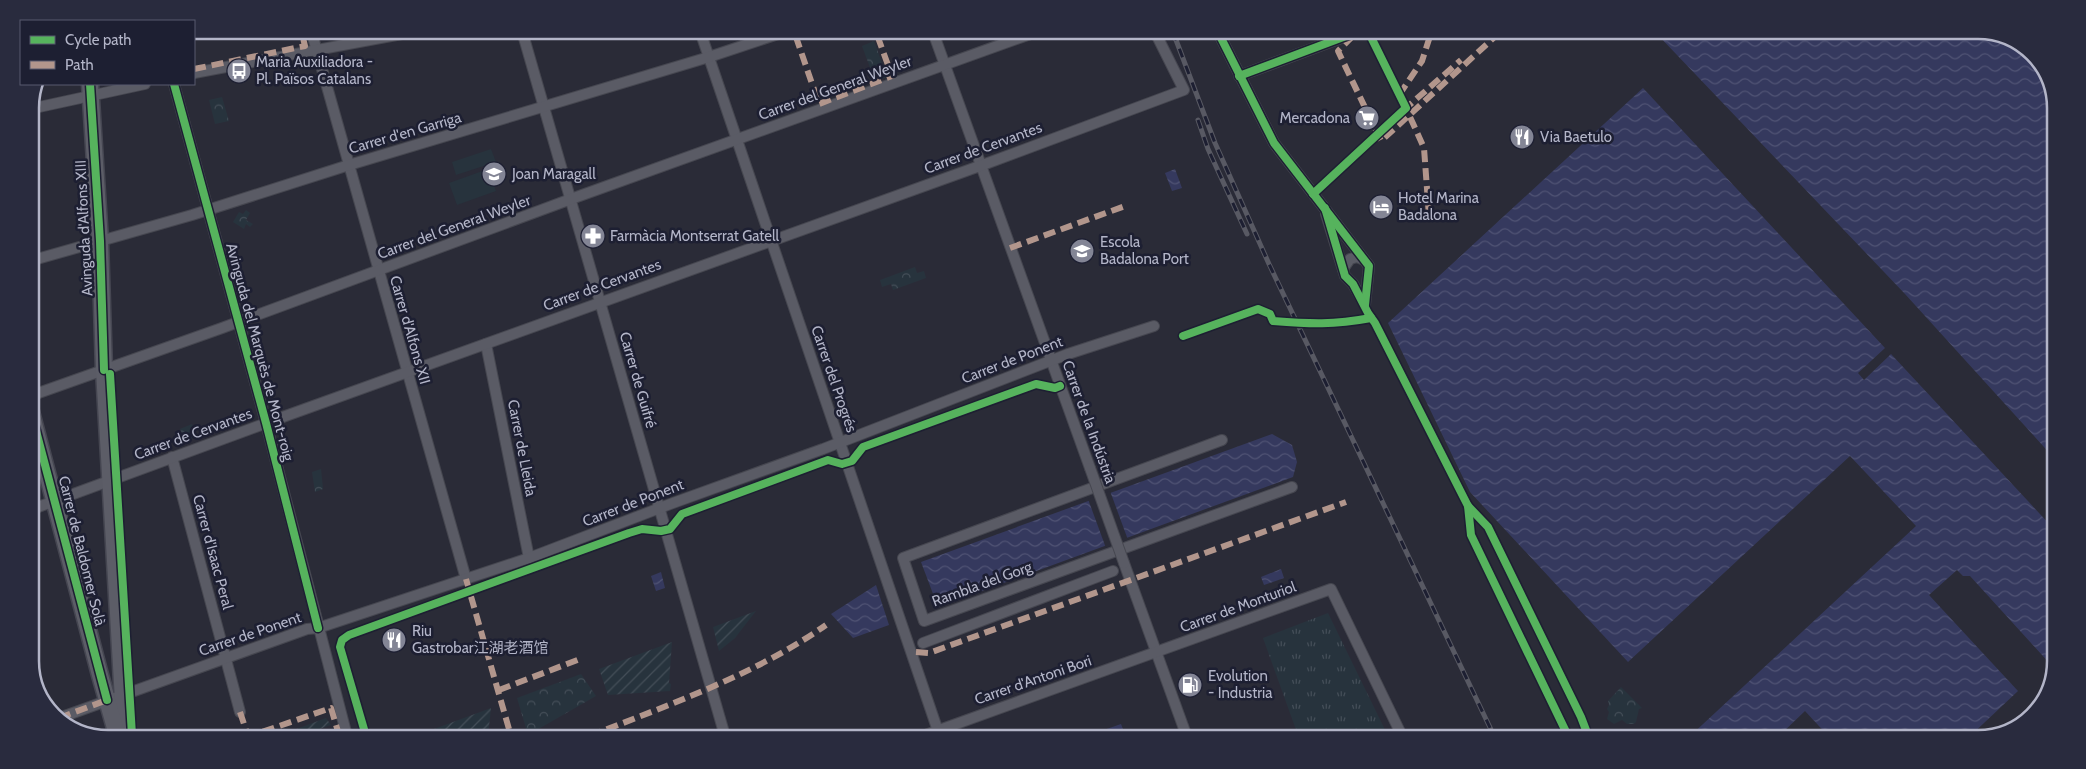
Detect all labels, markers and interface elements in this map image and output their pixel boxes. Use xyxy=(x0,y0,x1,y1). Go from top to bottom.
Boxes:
legend xyxy=(20,20,195,85)
text: Cycle path xyxy=(65,31,131,49)
street label: Carrer del General Weyler xyxy=(756,52,914,124)
place label: Maria Auxiliadora - Pl. Països Catalans xyxy=(256,53,373,88)
text: Path xyxy=(65,56,94,74)
bus stop icon: Maria Auxiliadora - Pl. Països Catalans xyxy=(226,58,252,84)
supermarket icon: Mercadona xyxy=(1354,105,1380,131)
street label: Carrer d'en Garriga xyxy=(347,108,464,158)
place label: Mercadona xyxy=(1280,109,1351,127)
street label: Carrer de Cervantes xyxy=(922,118,1044,178)
restaurant icon: Via Baetulo xyxy=(1509,124,1535,150)
place label: Via Baetulo xyxy=(1540,128,1612,146)
street label: Avinguda d'Alfons XIII xyxy=(71,160,97,296)
school or university icon: Joan Maragall xyxy=(481,161,507,187)
place label: Joan Maragall xyxy=(511,165,596,183)
place label: Hotel Marina Badalona xyxy=(1398,189,1480,224)
street label: Carrer del General Weyler xyxy=(375,191,533,263)
hotel icon: Hotel Marina Badalona xyxy=(1368,194,1394,220)
pharmacy icon: Farmàcia Montserrat Gatell xyxy=(580,223,606,249)
place label: Farmàcia Montserrat Gatell xyxy=(610,227,780,245)
place label: Escola Badalona Port xyxy=(1100,233,1189,268)
school or university icon: Escola Badalona Port xyxy=(1069,238,1095,264)
street label: Avinguda del Marquès de Mont-roig xyxy=(222,241,298,463)
street label: Carrer de Cervantes xyxy=(541,255,663,315)
street label: Carrer d'Alfons XII xyxy=(386,274,434,386)
street label: Carrer del Progrés xyxy=(807,323,861,435)
street label: Carrer de Guifré xyxy=(616,330,660,430)
street label: Carrer de Ponent xyxy=(959,332,1065,388)
street label: Carrer de la Indústria xyxy=(1058,358,1120,487)
street label: Carrer de Lleida xyxy=(504,398,540,499)
street label: Carrer de Cervantes xyxy=(132,404,254,464)
street label: Carrer de Baldomer Solà xyxy=(55,474,110,629)
street label: Carrer de Ponent xyxy=(580,475,686,531)
street label: Carrer d'Isaac Peral xyxy=(189,493,237,612)
street label: Rambla del Gorg xyxy=(930,557,1035,610)
street label: Carrer de Monturiol xyxy=(1178,578,1299,636)
street label: Carrer de Ponent xyxy=(197,608,303,660)
place label: Riu Gastrobar江湖老酒馆 xyxy=(412,622,549,657)
restaurant icon: Riu Gastrobar江湖老酒馆 xyxy=(381,627,407,653)
street label: Carrer d'Antoni Bori xyxy=(972,652,1094,708)
place label: Evolution - Industria xyxy=(1208,667,1273,702)
fuel station icon: Evolution - Industria xyxy=(1177,672,1203,698)

